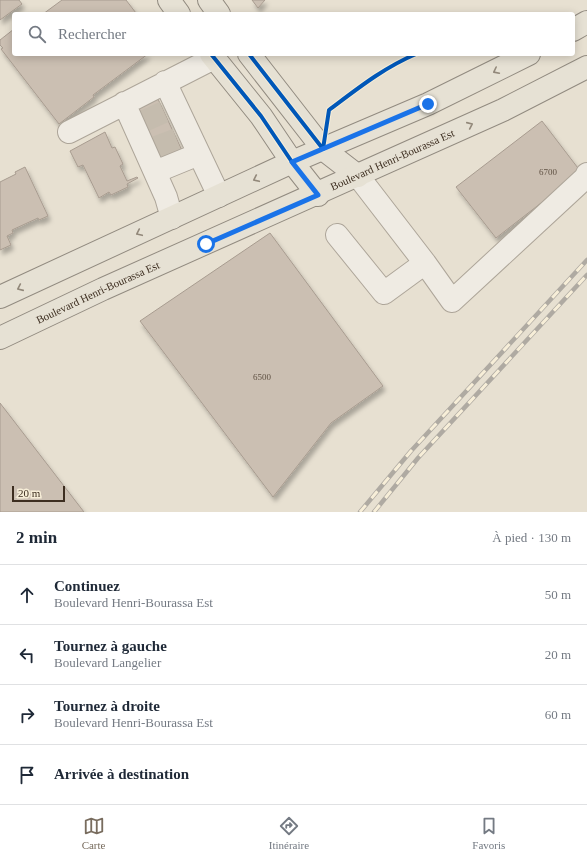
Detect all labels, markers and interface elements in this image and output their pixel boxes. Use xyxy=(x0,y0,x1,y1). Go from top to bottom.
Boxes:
search box xyxy=(12,12,575,56)
icon: search xyxy=(26,23,48,45)
text: Rechercher xyxy=(58,26,126,42)
one-way arrow xyxy=(493,66,500,74)
route end xyxy=(419,95,437,113)
one-way arrow xyxy=(466,122,474,130)
street label: Boulevard Henri-Bourassa Est xyxy=(328,127,456,192)
house number: 6700 xyxy=(539,167,558,177)
one-way arrow xyxy=(253,174,260,182)
one-way arrow xyxy=(135,229,142,237)
route start xyxy=(197,235,215,253)
street label: Boulevard Henri-Bourassa Est xyxy=(34,259,161,326)
one-way arrow xyxy=(17,283,25,291)
house number: 6500 xyxy=(253,372,272,382)
scale bar xyxy=(12,484,65,503)
text: 20 m xyxy=(18,487,40,499)
text: 2 min xyxy=(16,528,57,547)
text: À pied · 130 m xyxy=(492,530,571,545)
text: Continuez xyxy=(54,578,120,594)
icon: ahead xyxy=(16,584,38,606)
text: 50 m xyxy=(545,587,571,602)
text: Boulevard Henri-Bourassa Est xyxy=(54,595,213,610)
text: Tournez à gauche xyxy=(54,638,167,654)
icon: left xyxy=(16,644,38,666)
text: 20 m xyxy=(545,647,571,662)
text: Boulevard Langelier xyxy=(54,655,161,670)
text: Tournez à droite xyxy=(54,698,160,714)
icon: right xyxy=(16,704,38,726)
text: 60 m xyxy=(545,707,571,722)
text: Boulevard Henri-Bourassa Est xyxy=(54,715,213,730)
icon: arrive xyxy=(16,764,38,786)
text: Arrivée à destination xyxy=(54,766,189,782)
tab: Carte xyxy=(82,815,105,851)
tab: Itinéraire xyxy=(269,815,309,851)
tab: Favoris xyxy=(472,815,505,851)

